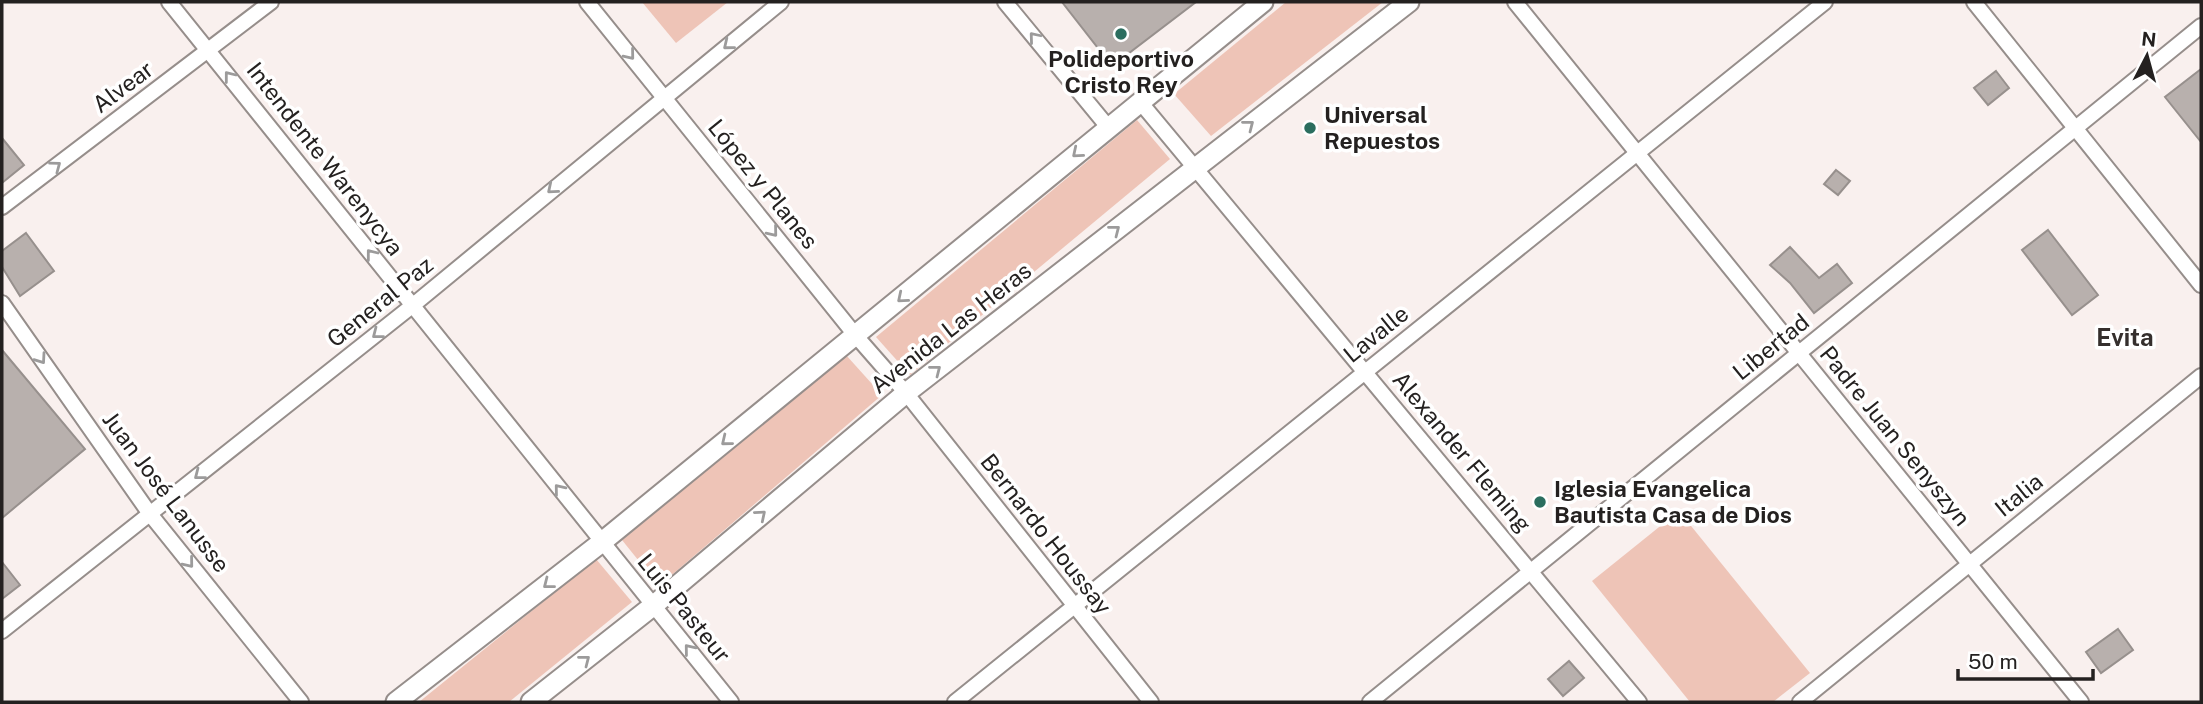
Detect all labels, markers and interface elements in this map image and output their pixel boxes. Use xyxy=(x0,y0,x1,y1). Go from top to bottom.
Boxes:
north arrow xyxy=(2112,21,2182,91)
marker: Polideportivo Cristo Rey xyxy=(1113,26,1129,42)
text: N xyxy=(2140,27,2157,51)
one-way arrow xyxy=(1030,32,1042,45)
one-way arrow xyxy=(724,36,736,49)
place label: Polideportivo Cristo Rey xyxy=(1048,45,1194,98)
one-way arrow xyxy=(622,46,634,59)
street label: Alvear xyxy=(87,55,158,118)
street label: Intendente Warenycya xyxy=(242,57,409,261)
one-way arrow xyxy=(225,71,238,83)
place label: Universal Repuestos xyxy=(1324,101,1440,154)
street label: López y Planes xyxy=(703,114,824,254)
one-way arrow xyxy=(1242,120,1254,133)
marker: Universal Repuestos xyxy=(1302,120,1318,136)
one-way arrow xyxy=(1073,145,1086,157)
one-way arrow xyxy=(48,161,61,174)
one-way arrow xyxy=(548,181,561,193)
one-way arrow xyxy=(764,225,777,237)
one-way arrow xyxy=(1107,225,1119,238)
one-way arrow xyxy=(366,250,379,262)
street label: General Paz xyxy=(321,251,438,352)
street label: Avenida Las Heras xyxy=(865,257,1036,399)
one-way arrow xyxy=(897,289,909,302)
street label: Lavalle xyxy=(1338,299,1413,368)
street label: Libertad xyxy=(1727,308,1814,385)
district label: Evita xyxy=(2096,323,2154,351)
one-way arrow xyxy=(372,325,384,338)
street label: Padre Juan Senyszyn xyxy=(1815,340,1976,531)
one-way arrow xyxy=(33,351,45,364)
one-way arrow xyxy=(927,366,940,378)
street label: Alexander Fleming xyxy=(1387,366,1537,537)
street label: Juan José Lanusse xyxy=(97,406,236,577)
one-way arrow xyxy=(721,433,733,446)
street label: Bernardo Houssay xyxy=(975,448,1117,619)
one-way arrow xyxy=(194,467,207,479)
street label: Italia xyxy=(1989,467,2048,522)
place label: Iglesia Evangelica Bautista Casa de Dios xyxy=(1554,475,1792,528)
one-way arrow xyxy=(555,484,567,497)
marker: Iglesia Evangelica Bautista Casa de Dios xyxy=(1532,494,1548,510)
one-way arrow xyxy=(753,511,765,524)
street label: Luis Pasteur xyxy=(632,548,736,668)
one-way arrow xyxy=(180,555,193,567)
one-way arrow xyxy=(544,575,556,588)
scale bar xyxy=(1958,638,2093,682)
one-way arrow xyxy=(684,644,697,656)
text: 50 m xyxy=(1968,649,2018,674)
one-way arrow xyxy=(577,655,590,668)

